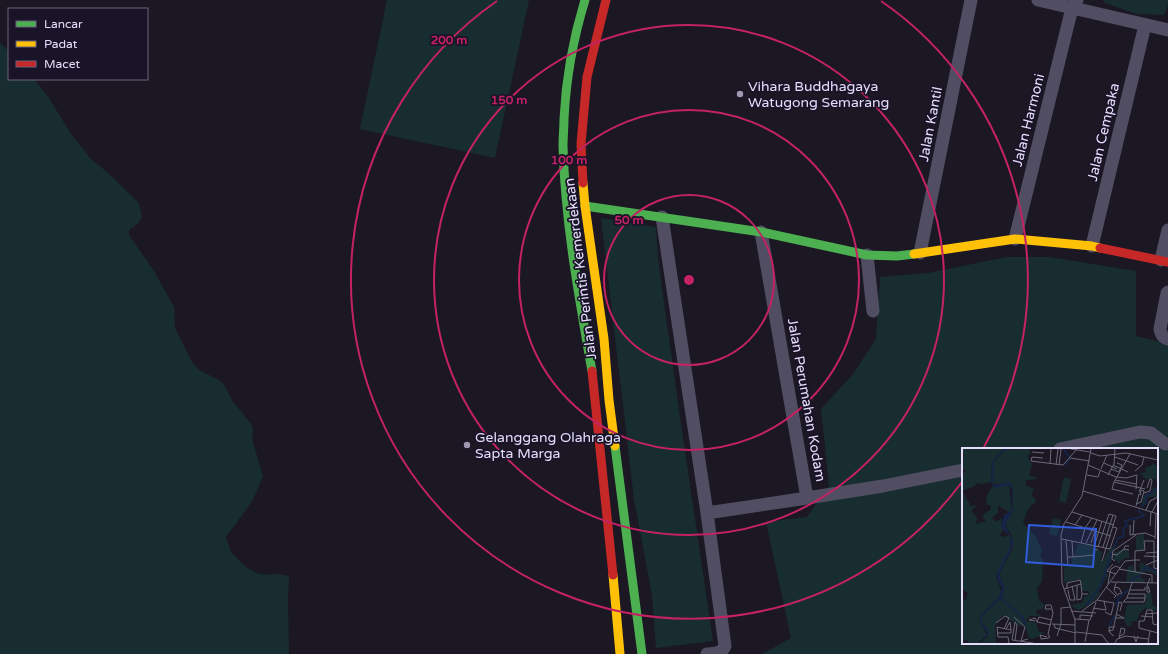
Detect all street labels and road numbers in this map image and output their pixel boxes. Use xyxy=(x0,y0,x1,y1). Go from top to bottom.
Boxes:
street label: Jalan Harmoni xyxy=(1009,72,1048,168)
street label: Jalan Cempaka xyxy=(1084,81,1123,183)
street label: Jalan Kantil xyxy=(915,85,946,163)
street label: Jalan Perintis Kemerdekaan xyxy=(561,177,600,361)
street label: Jalan Perumahan Kodam xyxy=(784,317,829,483)

